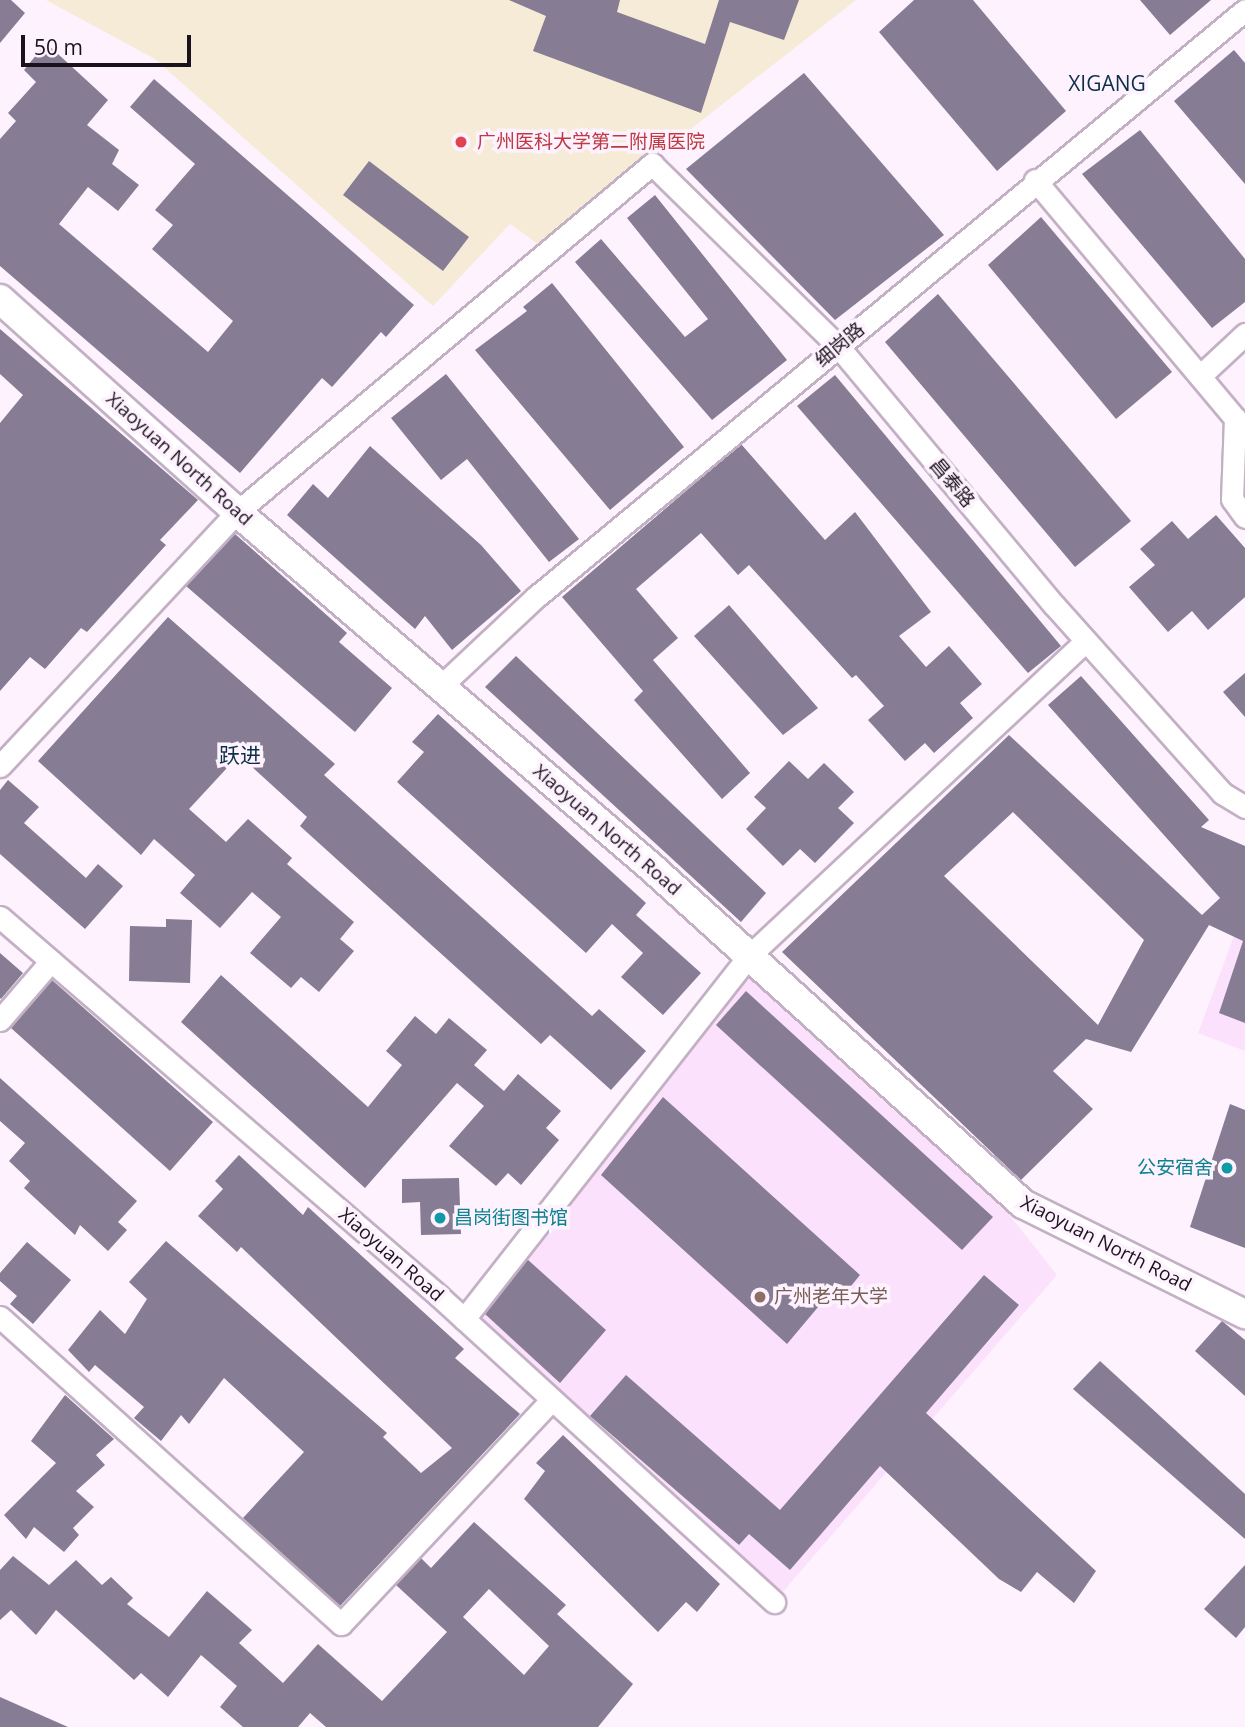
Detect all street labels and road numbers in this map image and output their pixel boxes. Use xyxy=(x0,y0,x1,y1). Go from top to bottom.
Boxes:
street label: 细岗路 xyxy=(811,318,869,372)
street label: Xiaoyuan North Road xyxy=(101,388,257,530)
street label: 昌泰路 xyxy=(925,454,979,512)
street label: Xiaoyuan North Road xyxy=(528,760,686,900)
street label: Xiaoyuan North Road xyxy=(1017,1191,1195,1297)
street label: Xiaoyuan Road xyxy=(334,1203,448,1307)

